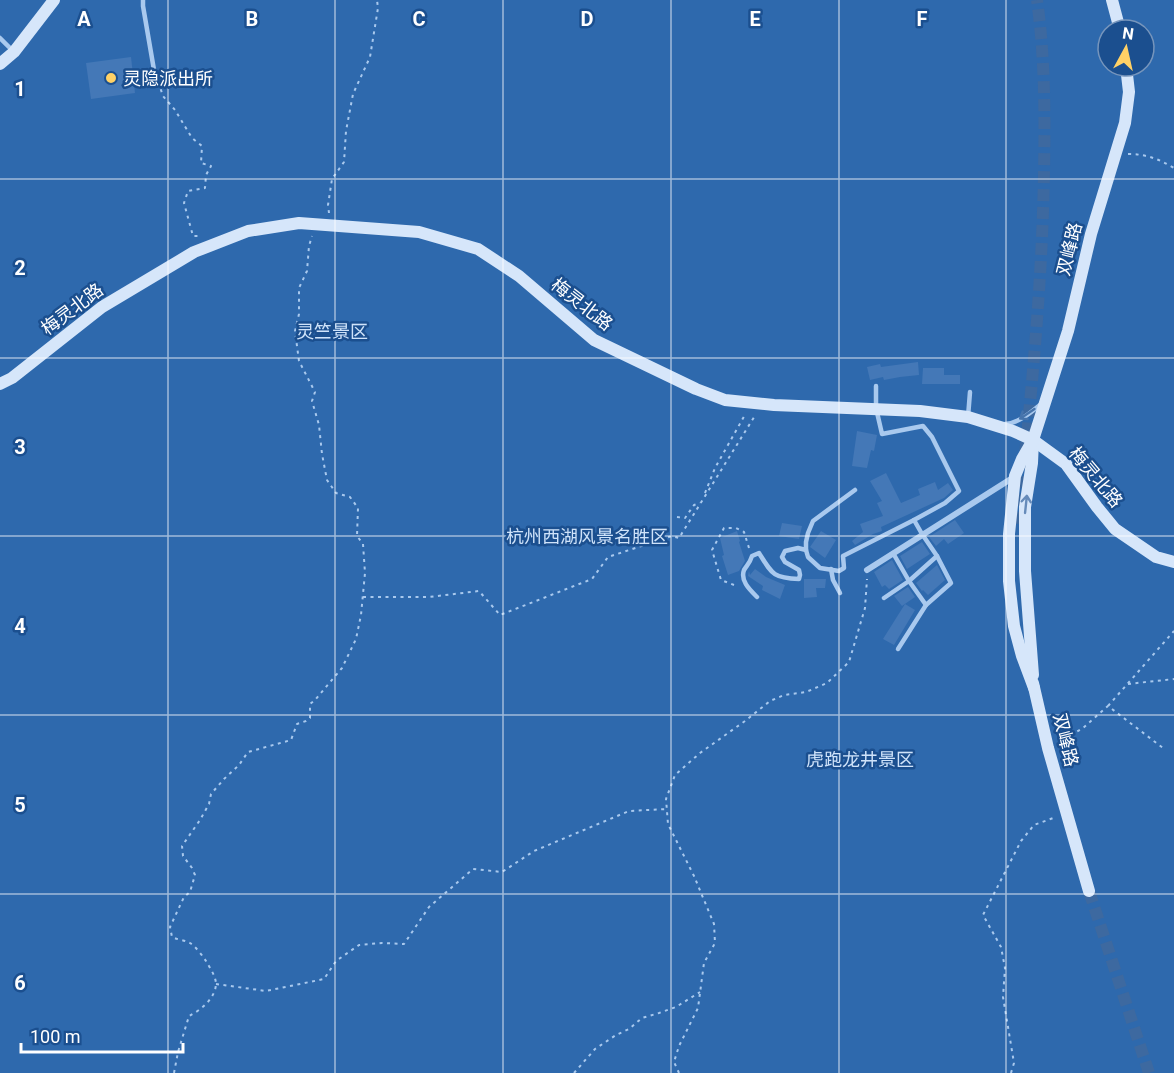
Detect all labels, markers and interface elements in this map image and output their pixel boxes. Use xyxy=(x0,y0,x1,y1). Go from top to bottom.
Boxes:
text: A xyxy=(77,7,91,31)
text: B xyxy=(246,7,258,31)
text: C xyxy=(412,7,426,31)
text: D xyxy=(581,7,594,31)
text: E xyxy=(749,7,761,31)
text: F xyxy=(917,7,928,31)
north arrow xyxy=(1096,18,1156,78)
text: N xyxy=(1121,23,1135,44)
place label: 灵隐派出所 xyxy=(123,68,213,89)
marker: 灵隐派出所 xyxy=(104,71,118,85)
text: 1 xyxy=(14,77,26,101)
street label: 双峰路 xyxy=(1052,220,1086,278)
text: 2 xyxy=(14,256,26,280)
street label: 梅灵北路 xyxy=(547,274,617,334)
street label: 梅灵北路 xyxy=(37,279,107,339)
park label: 灵竺景区 xyxy=(296,321,368,342)
one-way arrow xyxy=(1019,408,1036,420)
text: 3 xyxy=(14,435,26,459)
street label: 梅灵北路 xyxy=(1065,443,1127,511)
one-way arrow xyxy=(1021,495,1032,515)
park label: 杭州西湖风景名胜区 xyxy=(506,526,668,547)
text: 4 xyxy=(14,614,26,638)
street label: 双峰路 xyxy=(1049,711,1083,769)
park label: 虎跑龙井景区 xyxy=(806,749,914,770)
text: 5 xyxy=(14,793,26,817)
text: 6 xyxy=(14,971,26,995)
scale bar xyxy=(21,1016,183,1054)
text: 100 m xyxy=(30,1026,81,1047)

